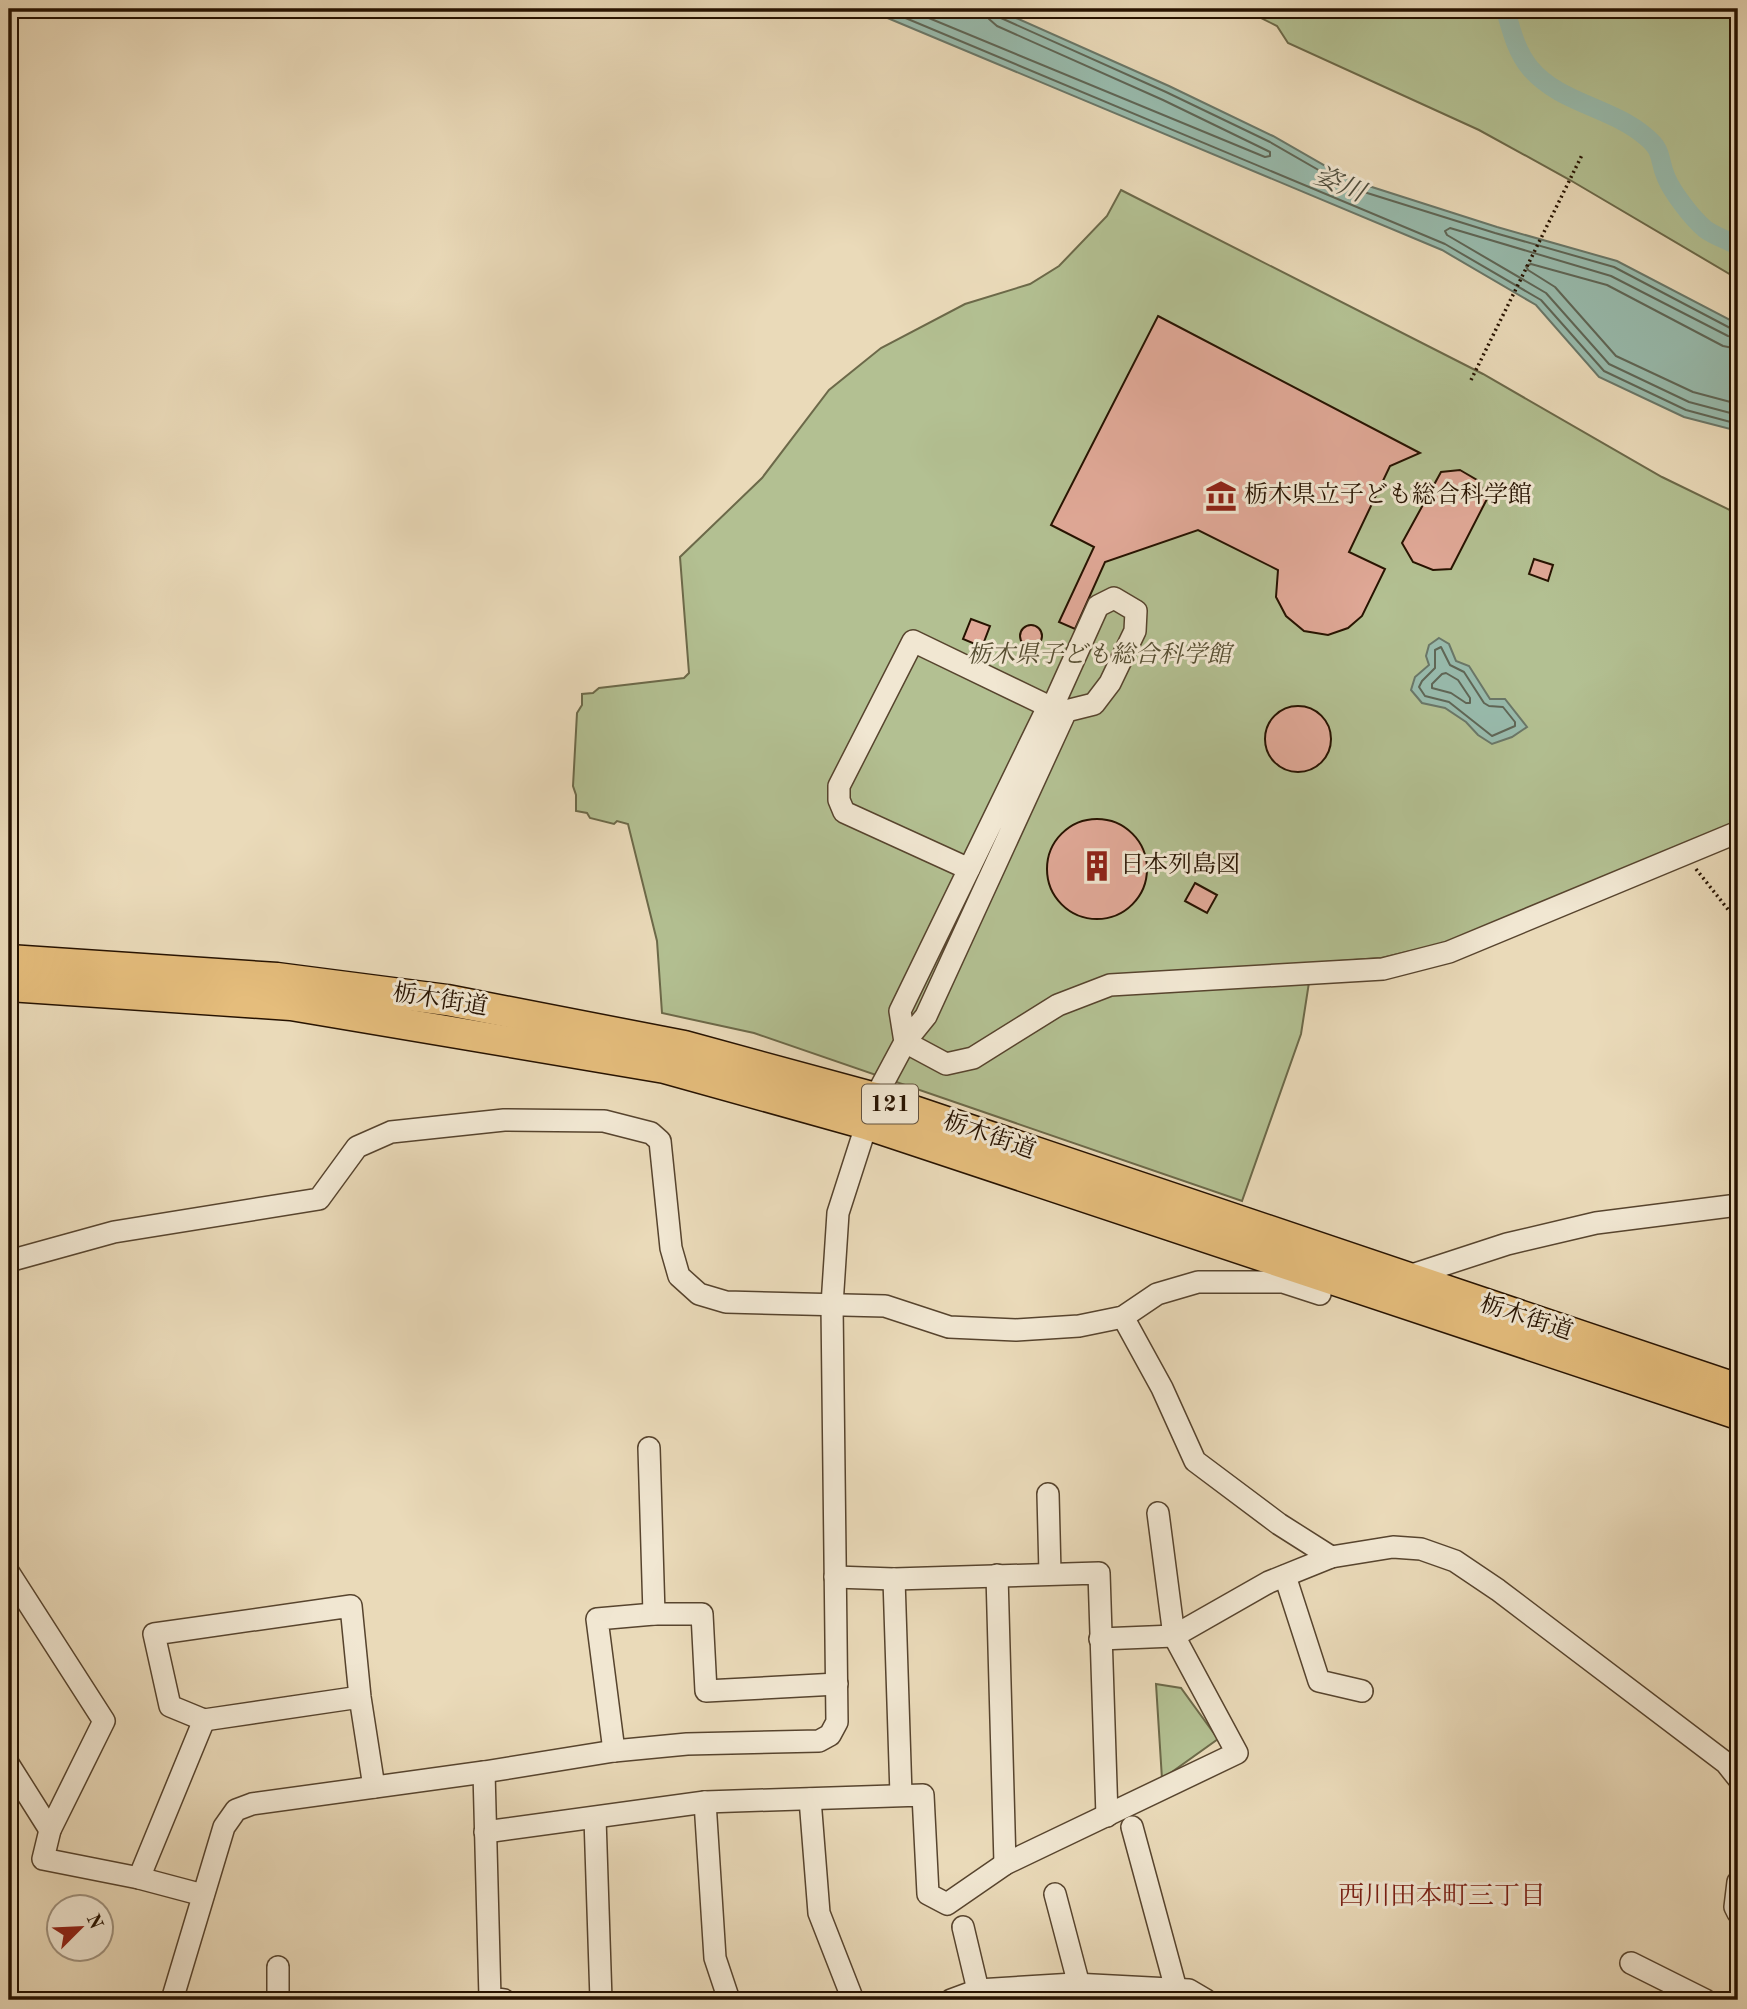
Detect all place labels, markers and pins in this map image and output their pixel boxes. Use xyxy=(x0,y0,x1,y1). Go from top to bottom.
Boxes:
museum icon: 栃木県立子ども総合科学館 xyxy=(1204,479,1238,513)
place label: 栃木県立子ども総合科学館 xyxy=(1244,481,1532,508)
building icon: 日本列島図 xyxy=(1080,849,1114,883)
place label: 日本列島図 xyxy=(1120,851,1240,878)

